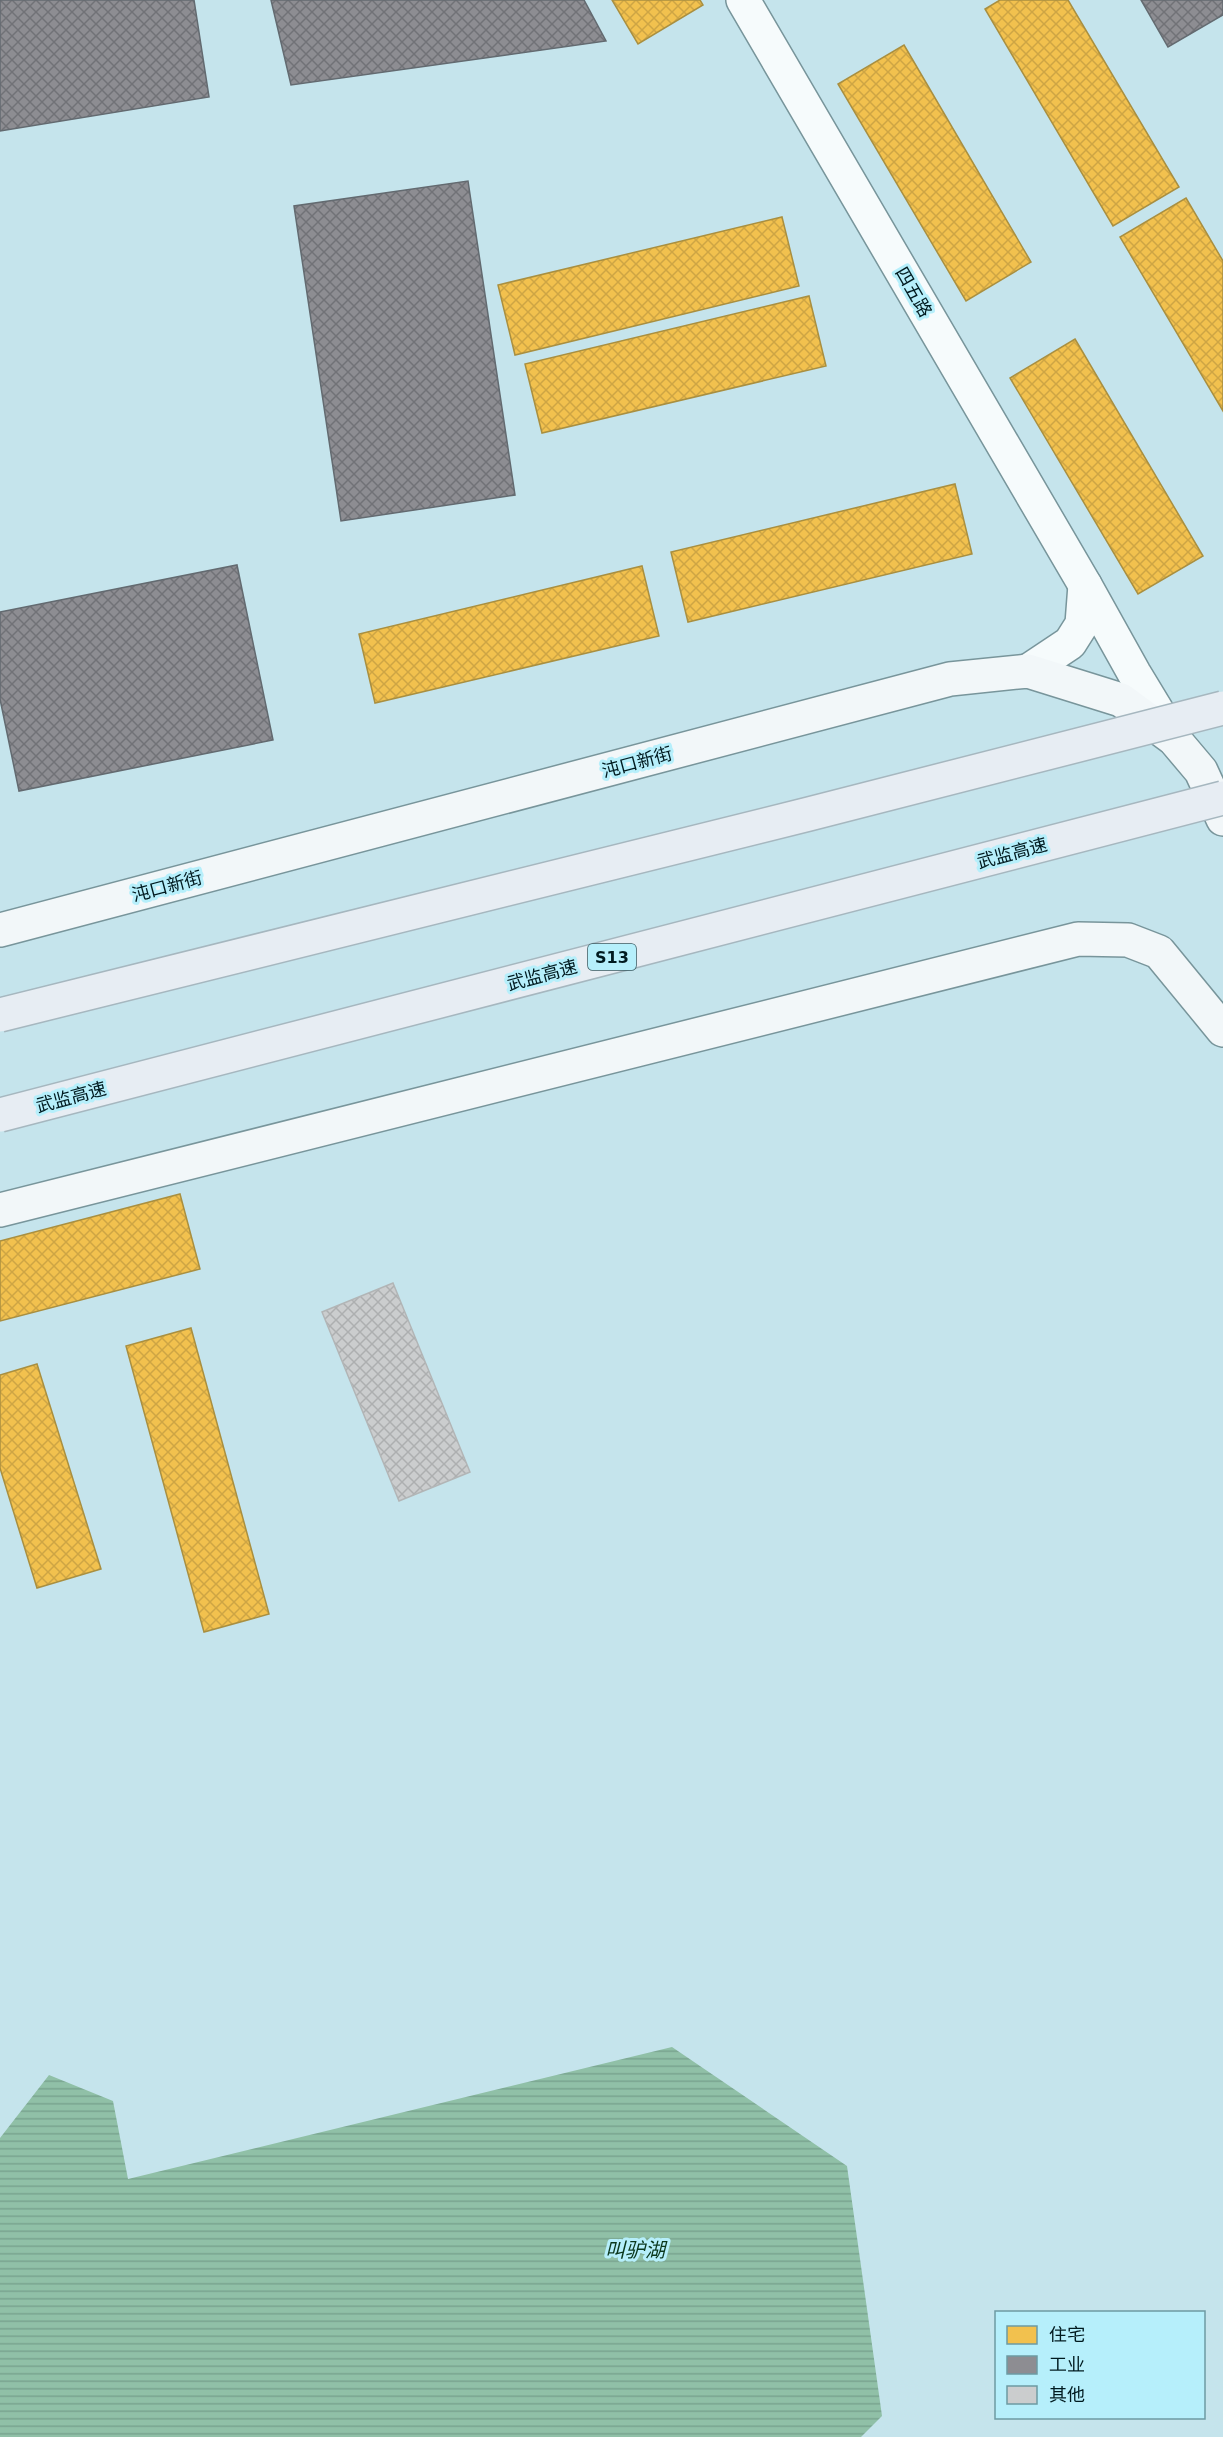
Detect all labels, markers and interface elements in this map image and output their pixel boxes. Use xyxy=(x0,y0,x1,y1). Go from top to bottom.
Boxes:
street label: 四五路 xyxy=(891,263,937,321)
street label: 沌口新街 xyxy=(600,743,674,781)
street label: 武监高速 xyxy=(975,834,1049,872)
street label: 沌口新街 xyxy=(130,867,204,905)
road number: S13 xyxy=(588,944,636,970)
street label: 武监高速 xyxy=(505,956,579,994)
street label: 武监高速 xyxy=(34,1078,108,1116)
water label: 叫驴湖 xyxy=(605,2238,668,2262)
legend xyxy=(995,2311,1205,2419)
text: 住宅 xyxy=(1049,2324,1085,2345)
text: 工业 xyxy=(1049,2354,1085,2375)
text: 其他 xyxy=(1049,2384,1085,2405)

